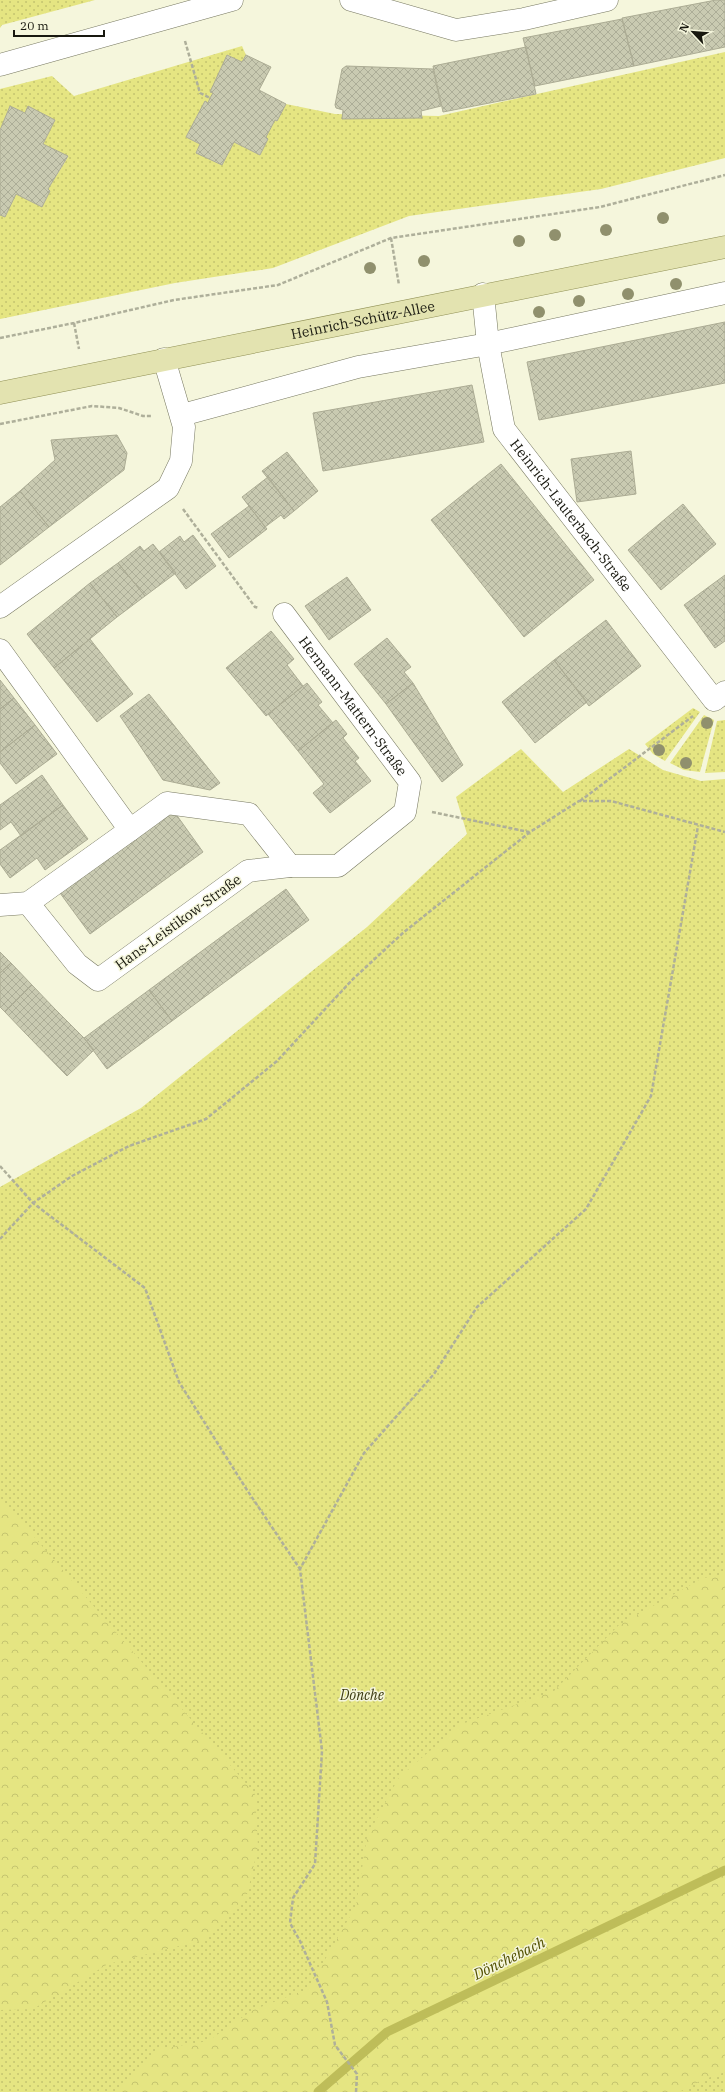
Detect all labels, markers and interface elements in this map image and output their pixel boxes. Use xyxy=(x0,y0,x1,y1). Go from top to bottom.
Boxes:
scale bar xyxy=(14,12,104,38)
north arrow xyxy=(673,12,713,52)
text: 20 m xyxy=(20,18,49,33)
text: N xyxy=(676,20,692,35)
street label: Heinrich-Schütz-Allee xyxy=(289,297,436,343)
street label: Heinrich-Lauterbach-Straße xyxy=(506,435,636,595)
street label: Hermann-Mattern-Straße xyxy=(295,633,411,779)
street label: Hans-Leistikow-Straße xyxy=(111,870,245,974)
park label: Dönche xyxy=(339,1686,385,1704)
water label: Dönchebach xyxy=(469,1932,549,1984)

